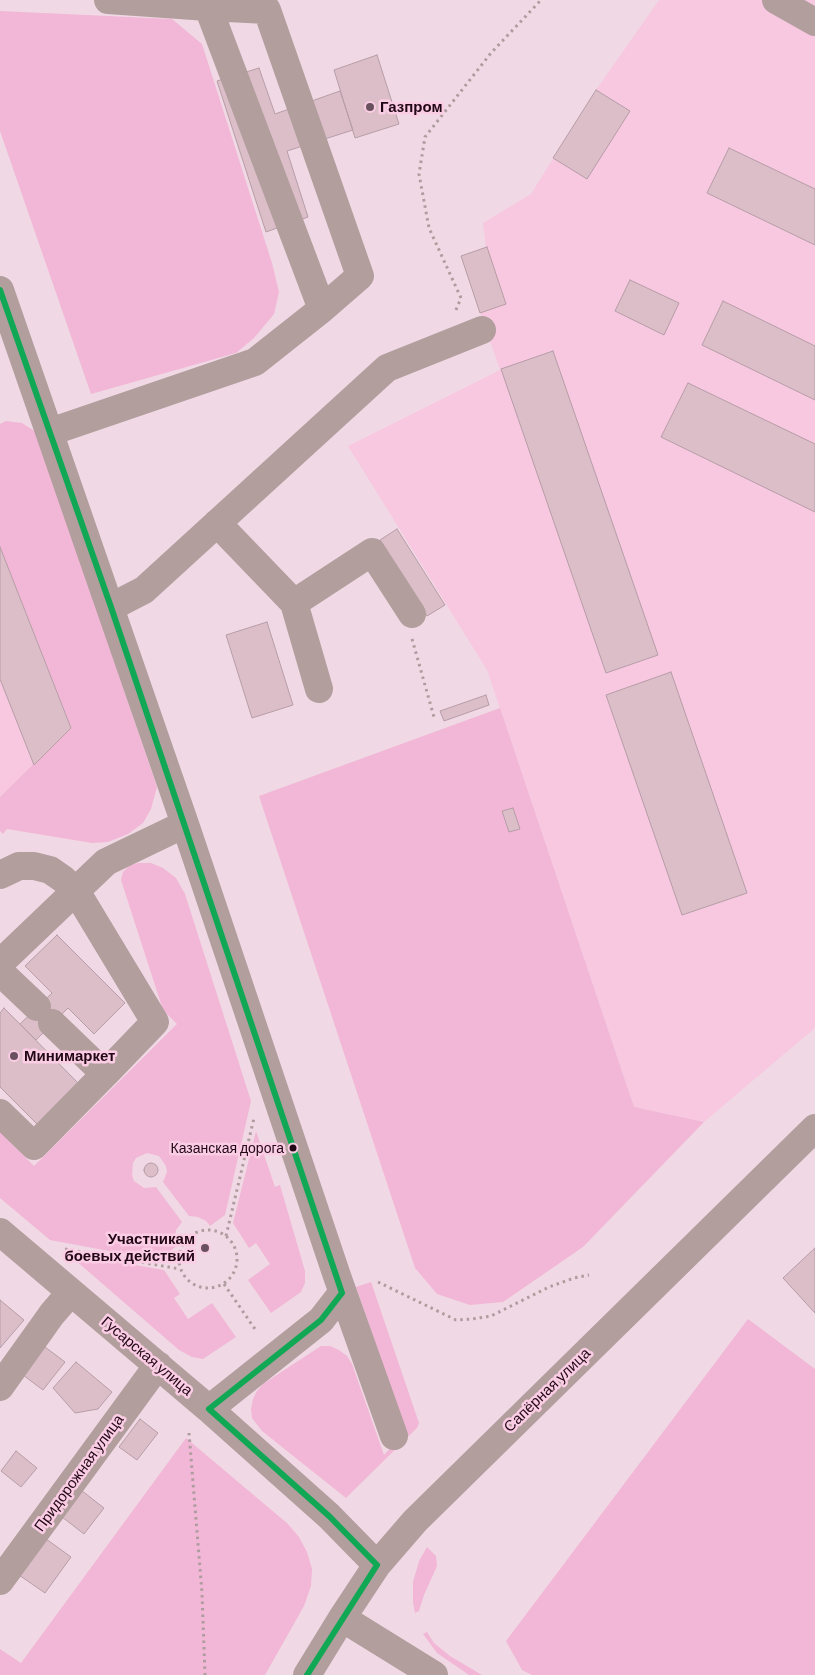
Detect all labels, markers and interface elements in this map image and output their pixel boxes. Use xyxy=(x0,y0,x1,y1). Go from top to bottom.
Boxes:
place label: Газпром xyxy=(380,98,443,116)
marker: Газпром xyxy=(364,101,376,113)
place label: Минимаркет xyxy=(24,1047,115,1065)
marker: Минимаркет xyxy=(8,1050,20,1062)
place label: Казанская дорога xyxy=(171,1140,284,1156)
marker: Казанская дорога xyxy=(288,1143,298,1153)
place label: Участникам боевых действий xyxy=(64,1230,195,1265)
marker: Участникам боевых действий xyxy=(199,1242,211,1254)
street label: Гусарская улица xyxy=(98,1313,196,1399)
street label: Сапёрная улица xyxy=(500,1344,594,1436)
street label: Придорожная улица xyxy=(31,1411,127,1535)

